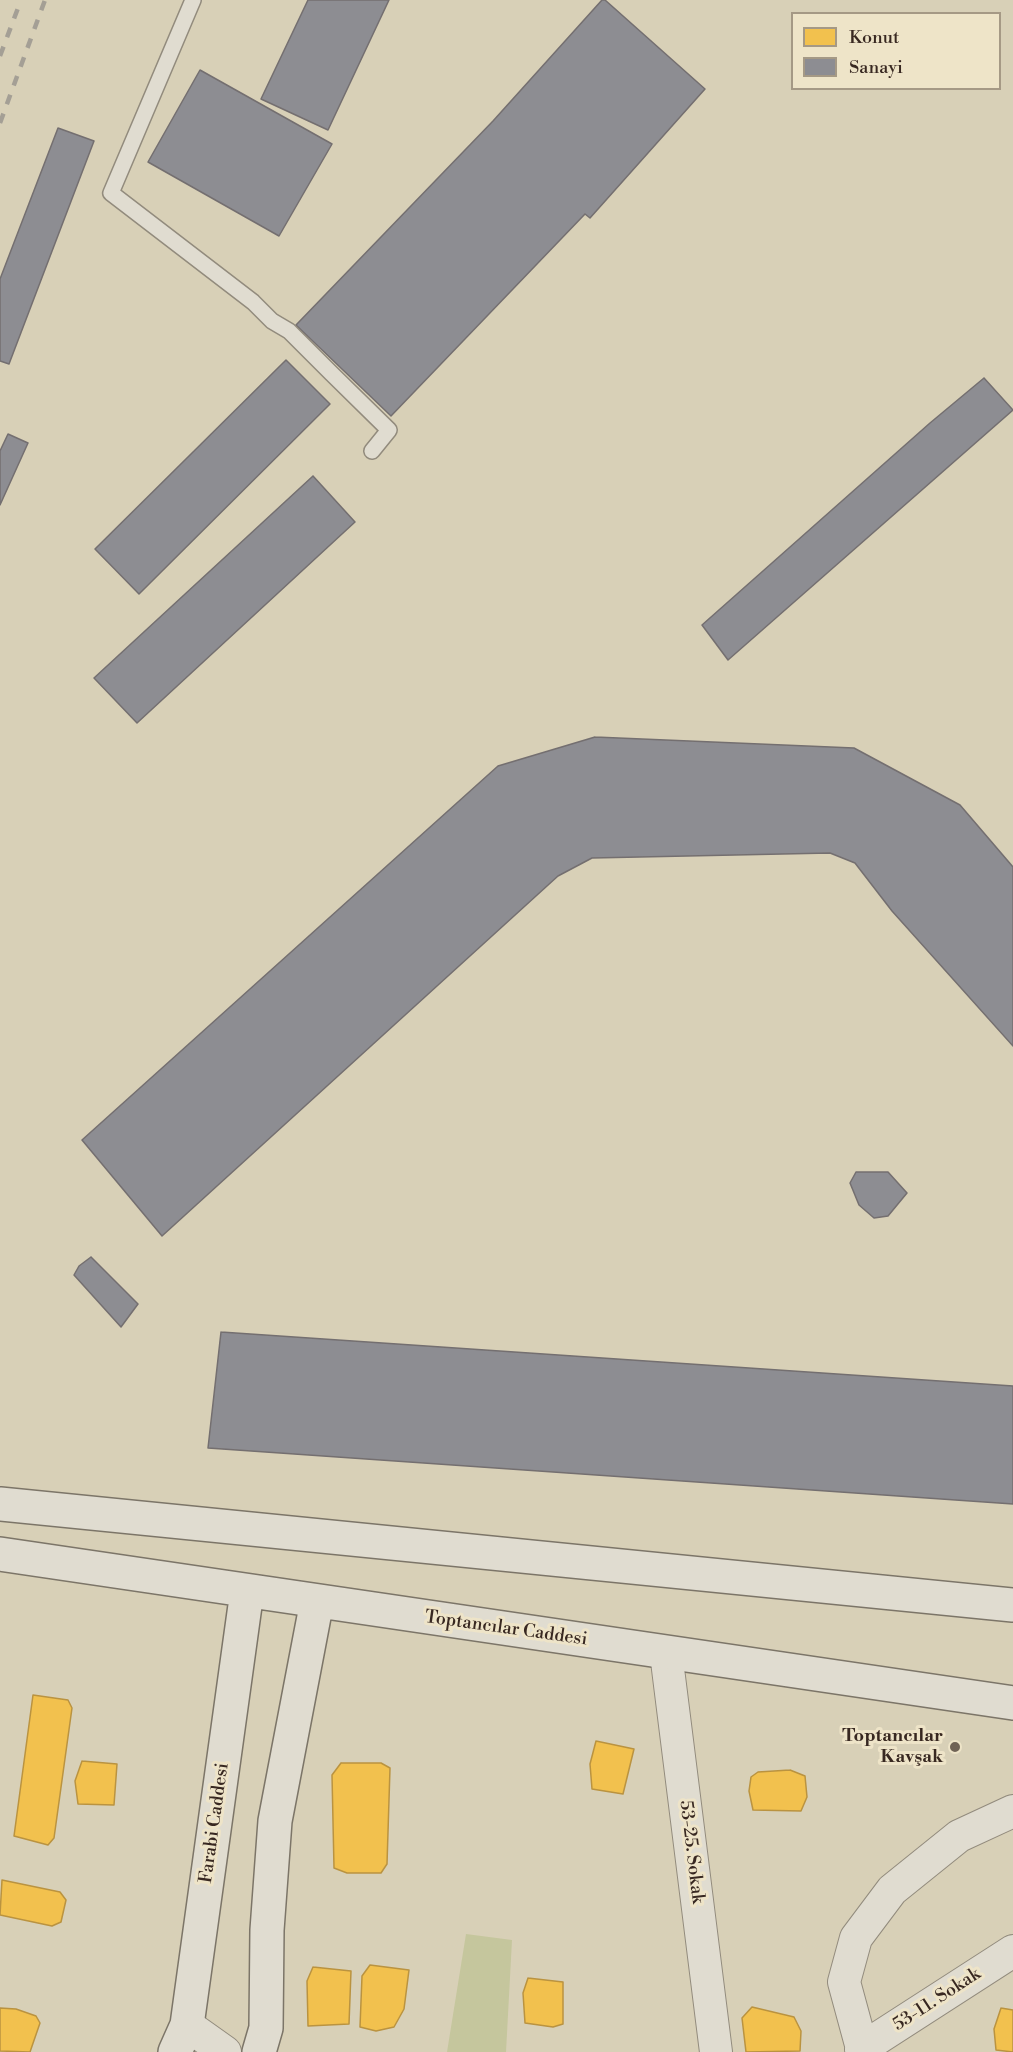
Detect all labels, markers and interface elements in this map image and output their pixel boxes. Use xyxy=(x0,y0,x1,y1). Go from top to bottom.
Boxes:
legend xyxy=(791,12,1001,90)
text: Konut xyxy=(849,26,899,49)
text: Sanayi xyxy=(849,56,903,79)
street label: Toptancılar Caddesi xyxy=(423,1607,589,1651)
place label: Toptancılar Kavşak xyxy=(842,1726,943,1768)
marker: Toptancılar Kavşak xyxy=(948,1740,962,1754)
street label: Farabi Caddesi xyxy=(196,1761,234,1885)
street label: 53-25. Sokak xyxy=(674,1799,708,1905)
street label: 53-11. Sokak xyxy=(889,1964,985,2036)

